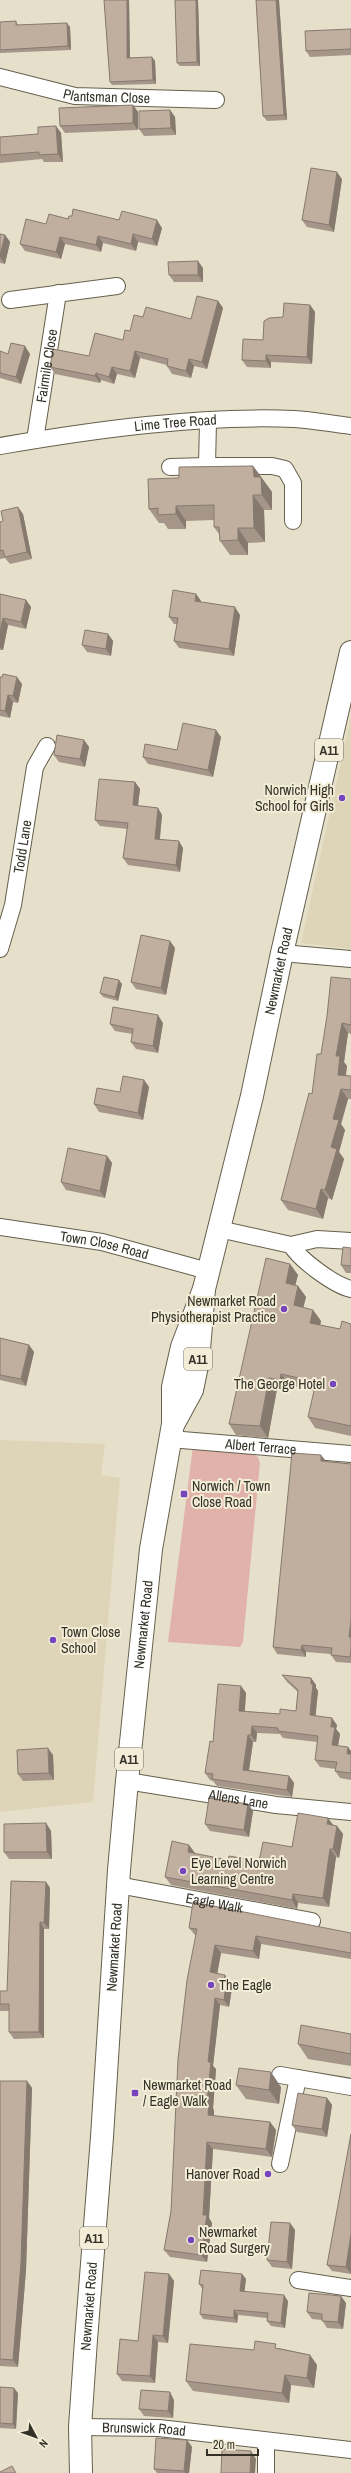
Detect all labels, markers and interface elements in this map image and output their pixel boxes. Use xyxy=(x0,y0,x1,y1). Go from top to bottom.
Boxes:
street label: Plantsman Close xyxy=(61,84,150,107)
street label: Fairmile Close xyxy=(32,328,61,404)
street label: Lime Tree Road xyxy=(133,411,217,435)
road number: A11 xyxy=(315,739,343,761)
place label: Norwich High School for Girls xyxy=(255,781,334,815)
marker: Norwich High School for Girls xyxy=(337,793,347,803)
street label: Todd Lane xyxy=(9,819,35,875)
street label: Newmarket Road xyxy=(260,926,297,1016)
street label: Town Close Road xyxy=(59,1227,151,1263)
place label: Newmarket Road Physiotherapist Practice xyxy=(151,1292,276,1326)
marker: Newmarket Road Physiotherapist Practice xyxy=(279,1304,289,1314)
road number: A11 xyxy=(184,1348,212,1370)
place label: The George Hotel xyxy=(234,1375,325,1393)
marker: The George Hotel xyxy=(328,1379,338,1389)
street label: Albert Terrace xyxy=(223,1435,297,1458)
place label: Norwich / Town Close Road xyxy=(192,1477,270,1511)
marker: Norwich / Town Close Road xyxy=(179,1489,189,1499)
street label: Newmarket Road xyxy=(130,1580,157,1670)
place label: Town Close School xyxy=(61,1623,120,1657)
marker: Town Close School xyxy=(48,1635,58,1645)
road number: A11 xyxy=(115,1748,143,1770)
street label: Allens Lane xyxy=(206,1785,270,1813)
place label: Eye Level Norwich Learning Centre xyxy=(191,1854,287,1888)
marker: Eye Level Norwich Learning Centre xyxy=(178,1866,188,1876)
street label: Eagle Walk xyxy=(184,1889,245,1917)
street label: Newmarket Road xyxy=(102,1902,126,1992)
place label: The Eagle xyxy=(219,1976,271,1994)
marker: The Eagle xyxy=(206,1980,216,1990)
place label: Newmarket Road / Eagle Walk xyxy=(143,2076,232,2110)
marker: Newmarket Road / Eagle Walk xyxy=(130,2088,140,2098)
place label: Hanover Road xyxy=(186,2165,260,2183)
marker: Hanover Road xyxy=(263,2169,273,2179)
place label: Newmarket Road Surgery xyxy=(199,2223,270,2257)
road number: A11 xyxy=(80,2227,108,2249)
marker: Newmarket Road Surgery xyxy=(186,2235,196,2245)
street label: Newmarket Road xyxy=(76,2261,101,2351)
north arrow xyxy=(16,2417,56,2457)
street label: Brunswick Road xyxy=(102,2418,187,2440)
scale bar xyxy=(207,2431,258,2457)
text: N xyxy=(36,2437,51,2451)
text: 20 m xyxy=(213,2437,235,2453)

